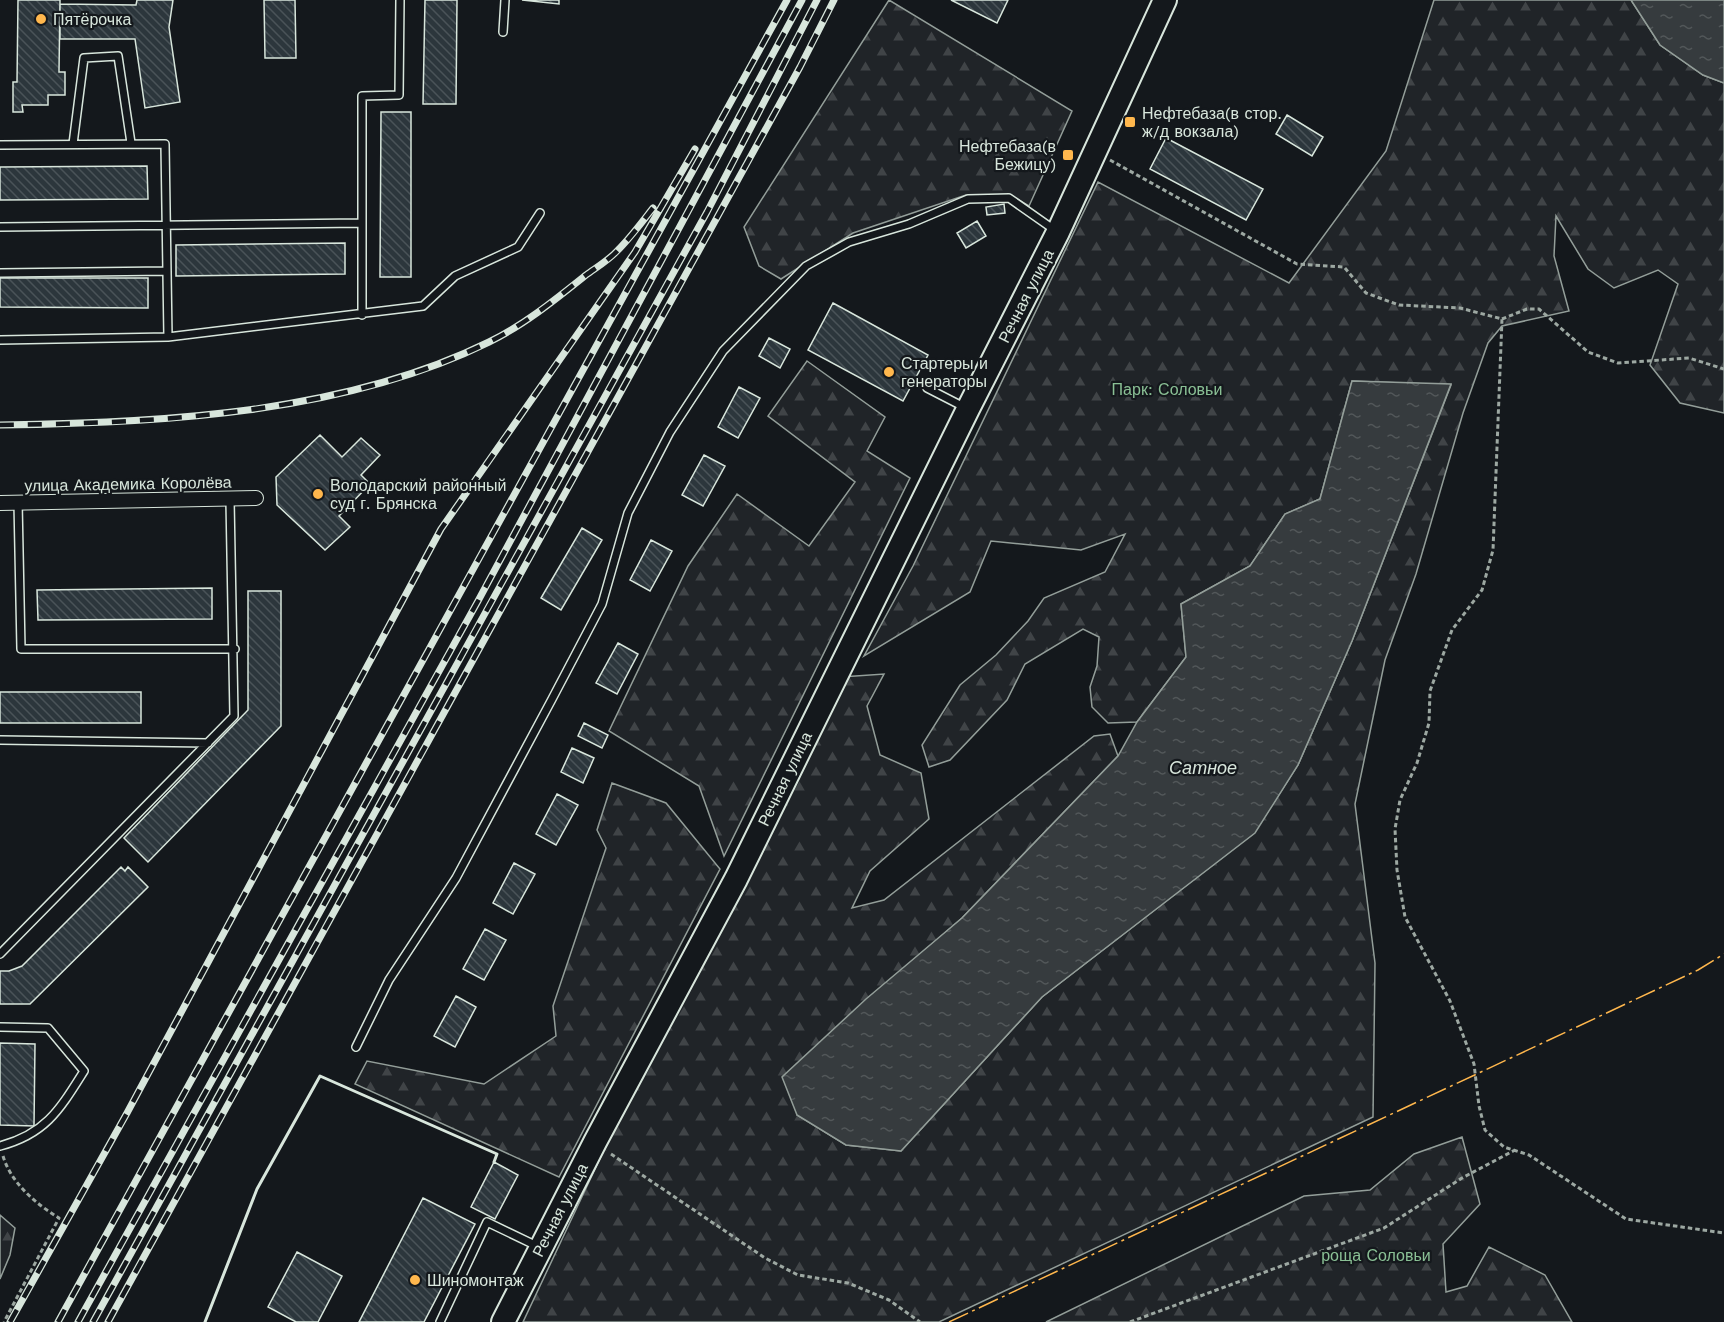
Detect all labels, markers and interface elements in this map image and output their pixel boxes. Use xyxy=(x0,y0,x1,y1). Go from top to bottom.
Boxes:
place label: Пятёрочка xyxy=(53,10,132,29)
marker: Пятёрочка xyxy=(34,12,48,26)
place label: Нефтебаза(в стор. ж/д вокзала) xyxy=(1142,104,1282,141)
marker: Нефтебаза(в стор. ж/д вокзала) xyxy=(1123,115,1137,129)
place label: Нефтебаза(в Бежицу) xyxy=(959,137,1056,174)
marker: Нефтебаза(в Бежицу) xyxy=(1061,148,1075,162)
street label: Речная улица xyxy=(994,246,1058,346)
place label: Стартеры и генераторы xyxy=(901,354,988,391)
marker: Стартеры и генераторы xyxy=(882,365,896,379)
park label: Парк: Соловьи xyxy=(1112,380,1222,399)
street label: улица Академика Королёва xyxy=(24,473,232,495)
place label: Володарский районный суд г. Брянска xyxy=(330,476,507,513)
marker: Володарский районный суд г. Брянска xyxy=(311,487,325,501)
street label: Речная улица xyxy=(754,729,816,829)
water label: Сатное xyxy=(1169,757,1237,778)
street label: Речная улица xyxy=(528,1160,592,1260)
park label: роща Соловьи xyxy=(1321,1246,1431,1265)
place label: Шиномонтаж xyxy=(427,1271,524,1290)
marker: Шиномонтаж xyxy=(408,1273,422,1287)

